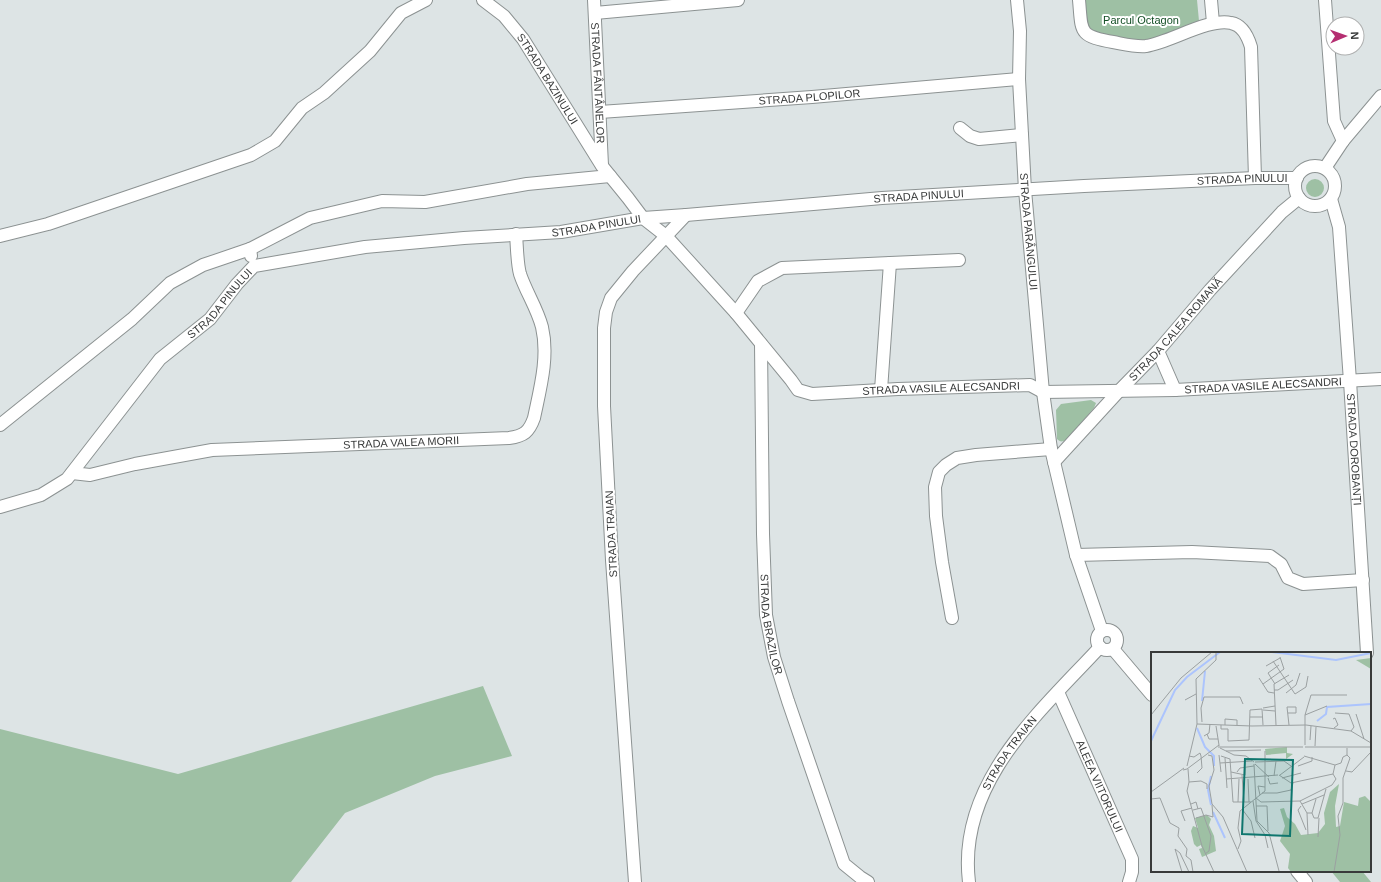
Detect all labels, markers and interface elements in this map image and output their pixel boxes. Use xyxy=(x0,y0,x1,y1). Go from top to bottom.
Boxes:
park label: Parcul Octagon xyxy=(1103,14,1179,26)
north arrow xyxy=(1325,16,1365,56)
street label: STRADA FÂNTÂNELOR xyxy=(589,22,607,144)
street label: STRADA BAZINULUI xyxy=(515,31,580,126)
text: N xyxy=(1349,31,1361,40)
street label: STRADA PLOPILOR xyxy=(758,87,861,107)
street label: STRADA PARÂNGULUI xyxy=(1018,172,1040,291)
street label: STRADA PINULUI xyxy=(1197,172,1287,187)
street label: STRADA PINULUI xyxy=(873,187,964,205)
street label: STRADA PINULUI xyxy=(551,212,642,239)
street label: STRADA PINULUI xyxy=(185,266,254,341)
street label: STRADA CALEA ROMANĂ xyxy=(1126,275,1225,383)
street label: STRADA VASILE ALECSANDRI xyxy=(1184,375,1342,395)
street label: STRADA VASILE ALECSANDRI xyxy=(862,379,1020,397)
street label: STRADA DOROBANȚI xyxy=(1345,393,1364,506)
street label: STRADA VALEA MORII xyxy=(343,434,459,451)
street label: STRADA TRAIAN xyxy=(603,490,619,578)
street label: STRADA BRAZILOR xyxy=(758,574,785,676)
inset map xyxy=(1151,652,1371,872)
street label: STRADA TRAIAN xyxy=(980,714,1039,792)
street label: ALEEA VIITORULUI xyxy=(1074,738,1125,834)

